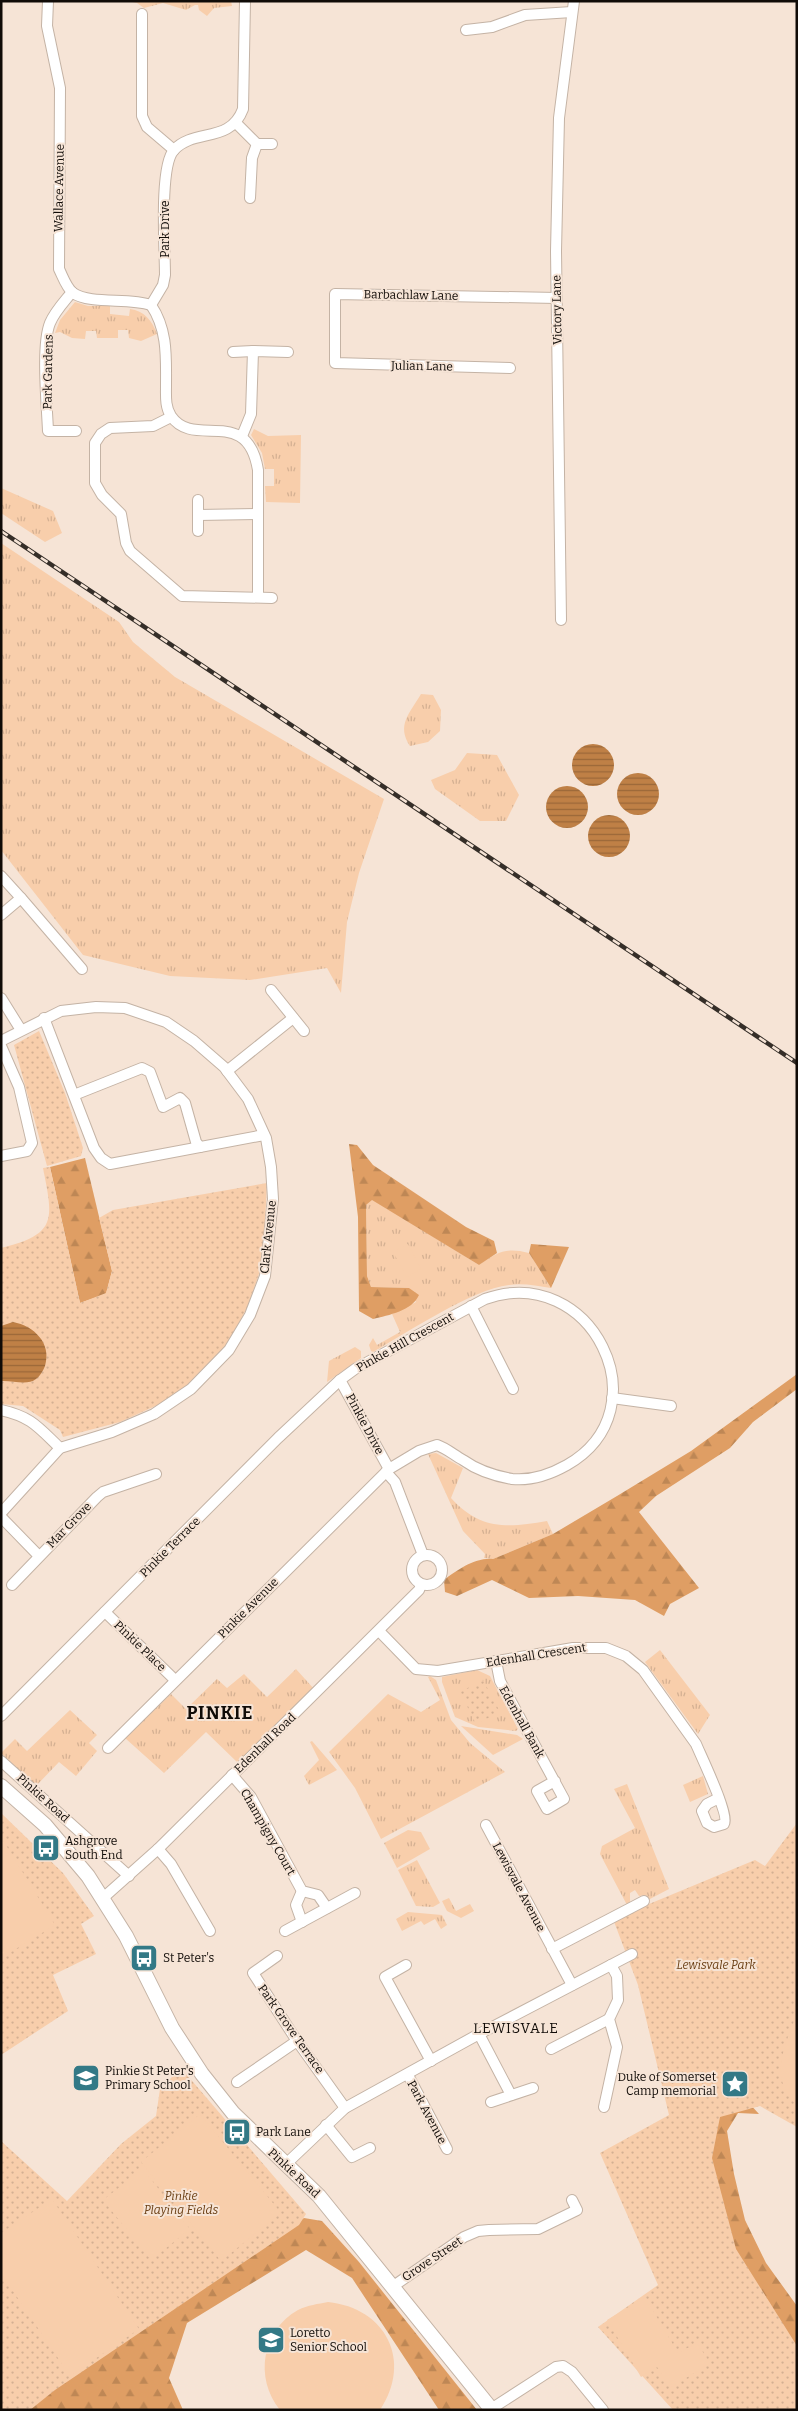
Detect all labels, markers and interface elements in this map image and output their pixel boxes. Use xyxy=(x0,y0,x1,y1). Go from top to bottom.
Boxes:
street label: Wallace Avenue xyxy=(51,144,67,232)
street label: Park Drive xyxy=(158,200,172,258)
street label: Victory Lane xyxy=(549,275,565,345)
street label: Barbachlaw Lane xyxy=(363,287,459,303)
street label: Park Gardens xyxy=(40,334,56,410)
street label: Julian Lane xyxy=(390,358,453,374)
street label: Clark Avenue xyxy=(257,1200,279,1274)
street label: Pinkie Hill Crescent xyxy=(354,1309,457,1375)
street label: Pinkie Drive xyxy=(343,1391,387,1457)
street label: Mar Grove xyxy=(44,1499,94,1551)
street label: Pinkie Terrace xyxy=(137,1514,203,1580)
street label: Pinkie Avenue xyxy=(215,1575,281,1641)
street label: Pinkie Place xyxy=(111,1618,169,1674)
street label: Edenhall Crescent xyxy=(485,1640,588,1670)
street label: Edenhall Bank xyxy=(496,1683,548,1761)
district label: PINKIE xyxy=(187,1702,253,1724)
street label: Edenhall Road xyxy=(231,1710,299,1776)
street label: Pinkie Road xyxy=(14,1771,72,1825)
street label: Champigny Court xyxy=(238,1786,299,1878)
bus stop icon: Ashgrove South End xyxy=(31,1833,61,1863)
place label: Ashgrove South End xyxy=(65,1834,123,1862)
street label: Lewisvale Avenue xyxy=(490,1840,548,1934)
bus stop icon: St Peter's xyxy=(129,1943,159,1973)
place label: St Peter's xyxy=(163,1951,215,1965)
park label: Lewisvale Park xyxy=(676,1958,756,1972)
street label: Park Grove Terrace xyxy=(255,1982,327,2076)
district label: LEWISVALE xyxy=(473,2020,559,2037)
school or university icon: Pinkie St Peter's Primary School xyxy=(71,2063,101,2093)
place label: Pinkie St Peter's Primary School xyxy=(105,2064,194,2092)
place icon: Duke of Somerset Camp memorial xyxy=(720,2069,750,2099)
place label: Duke of Somerset Camp memorial xyxy=(617,2070,717,2098)
street label: Park Avenue xyxy=(404,2078,450,2146)
bus stop icon: Park Lane xyxy=(222,2117,252,2147)
place label: Park Lane xyxy=(256,2125,311,2139)
street label: Pinkie Road xyxy=(265,2146,323,2200)
park label: Pinkie Playing Fields xyxy=(144,2189,219,2217)
street label: Grove Street xyxy=(399,2233,465,2284)
school or university icon: Loretto Senior School xyxy=(256,2325,286,2355)
place label: Loretto Senior School xyxy=(290,2326,368,2354)

